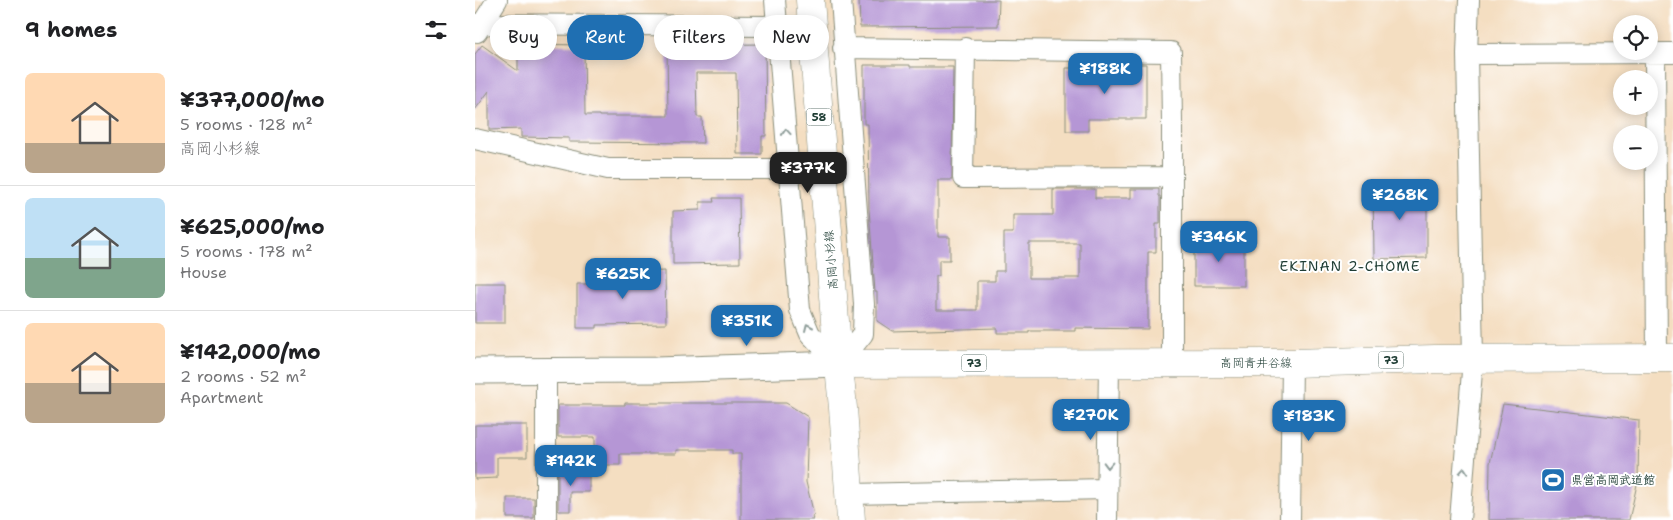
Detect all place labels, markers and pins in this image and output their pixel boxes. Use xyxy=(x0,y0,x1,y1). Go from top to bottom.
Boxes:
pin: ¥188K xyxy=(1070,52,1140,95)
pin: ¥377K xyxy=(773,152,843,194)
pin: ¥268K xyxy=(1365,178,1435,221)
pin: ¥346K xyxy=(1184,220,1254,263)
pin: ¥625K xyxy=(588,258,658,300)
pin: ¥351K xyxy=(712,304,782,347)
pin: ¥270K xyxy=(1056,398,1126,441)
pin: ¥183K xyxy=(1274,400,1344,442)
pin: ¥142K xyxy=(536,444,606,487)
sports icon: 県営高岡武道館 xyxy=(1540,467,1566,493)
place label: 県営高岡武道館 xyxy=(1571,472,1655,488)

